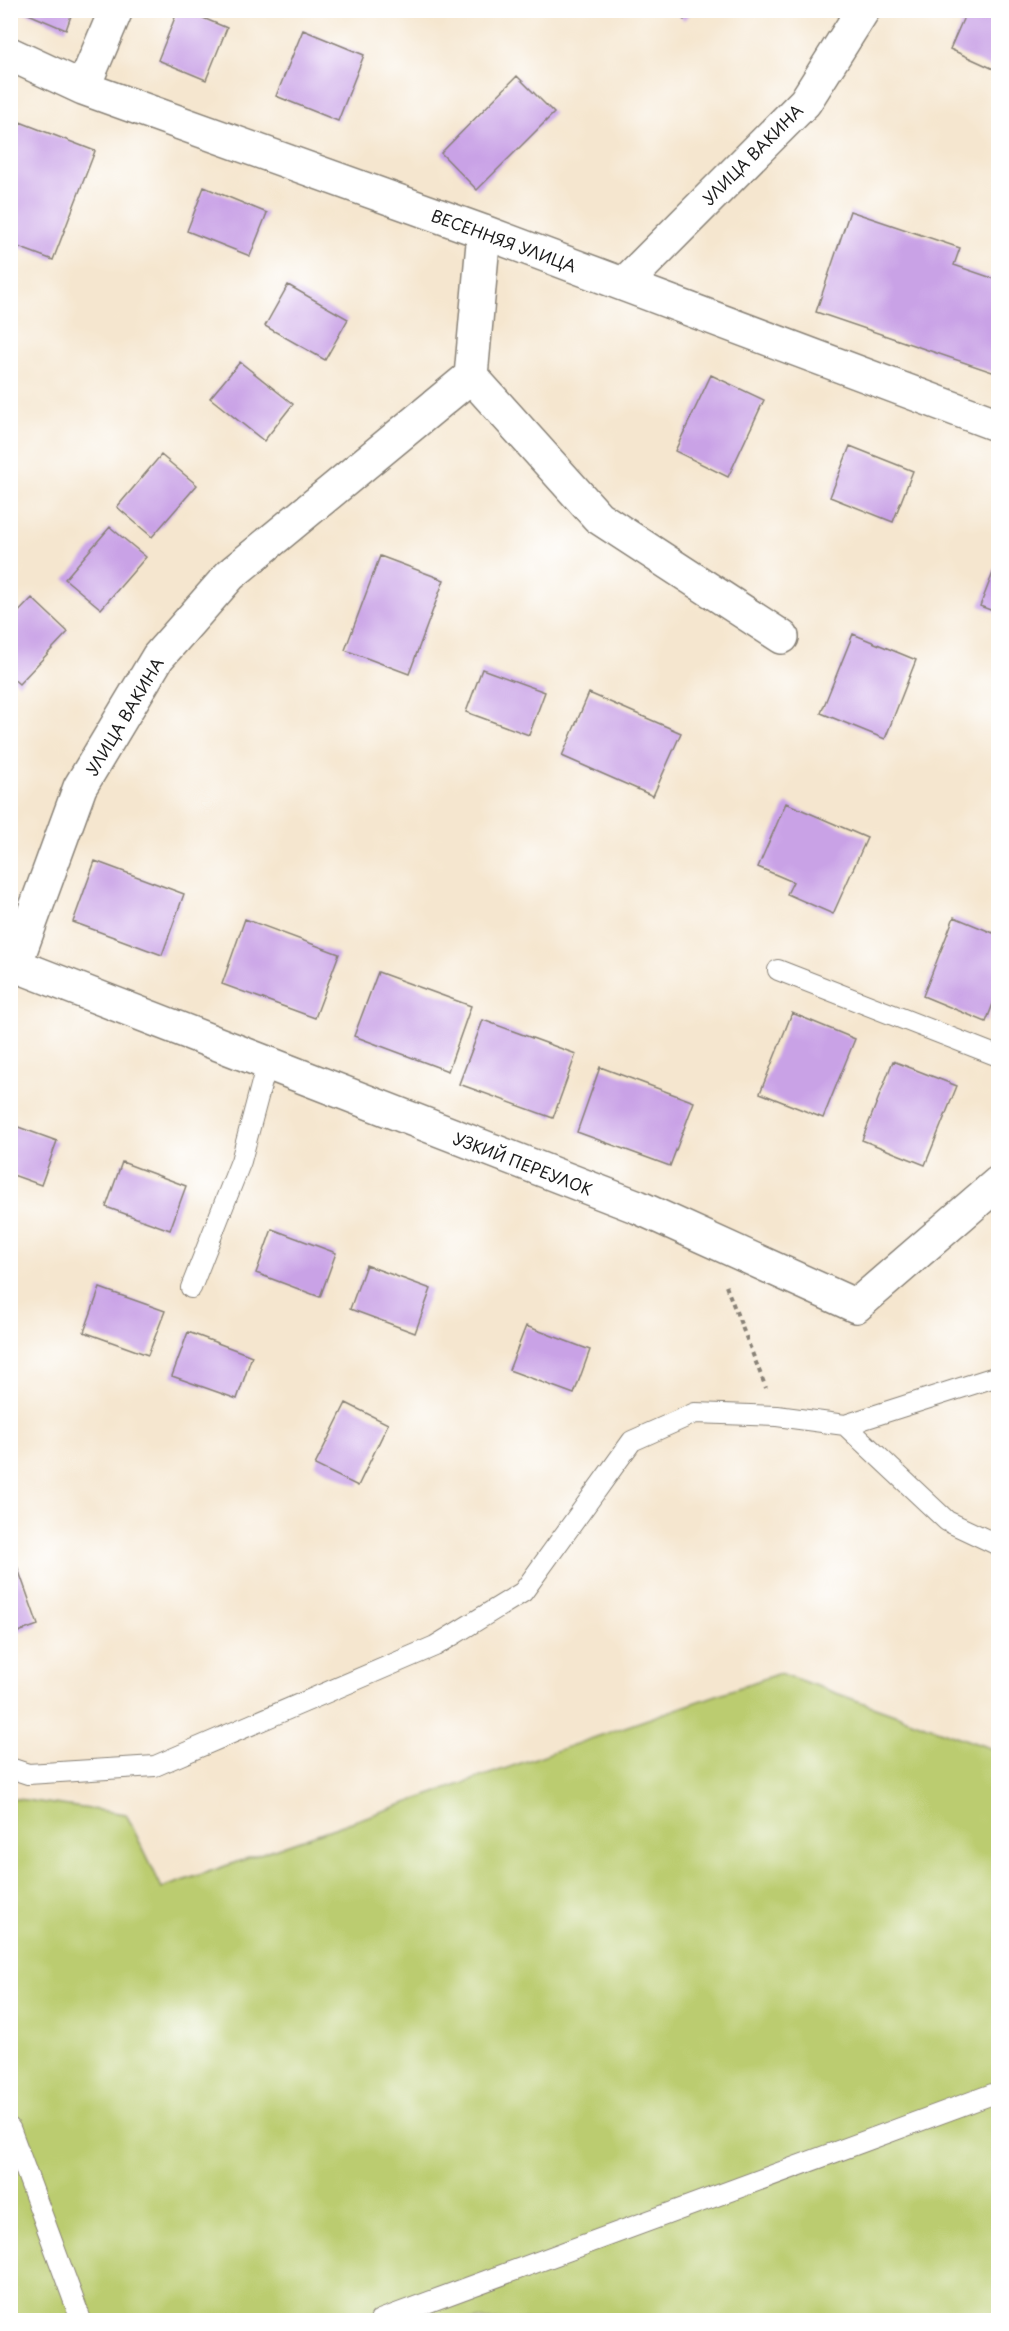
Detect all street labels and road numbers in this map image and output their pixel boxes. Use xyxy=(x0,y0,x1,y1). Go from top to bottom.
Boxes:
street label: УЛИЦА ВАКИНА xyxy=(696,98,808,210)
street label: ВЕСЕННЯЯ УЛИЦА xyxy=(428,203,580,277)
street label: УЛИЦА ВАКИНА xyxy=(79,653,169,779)
street label: УЗКИЙ ПЕРЕУЛОК xyxy=(450,1125,596,1201)

